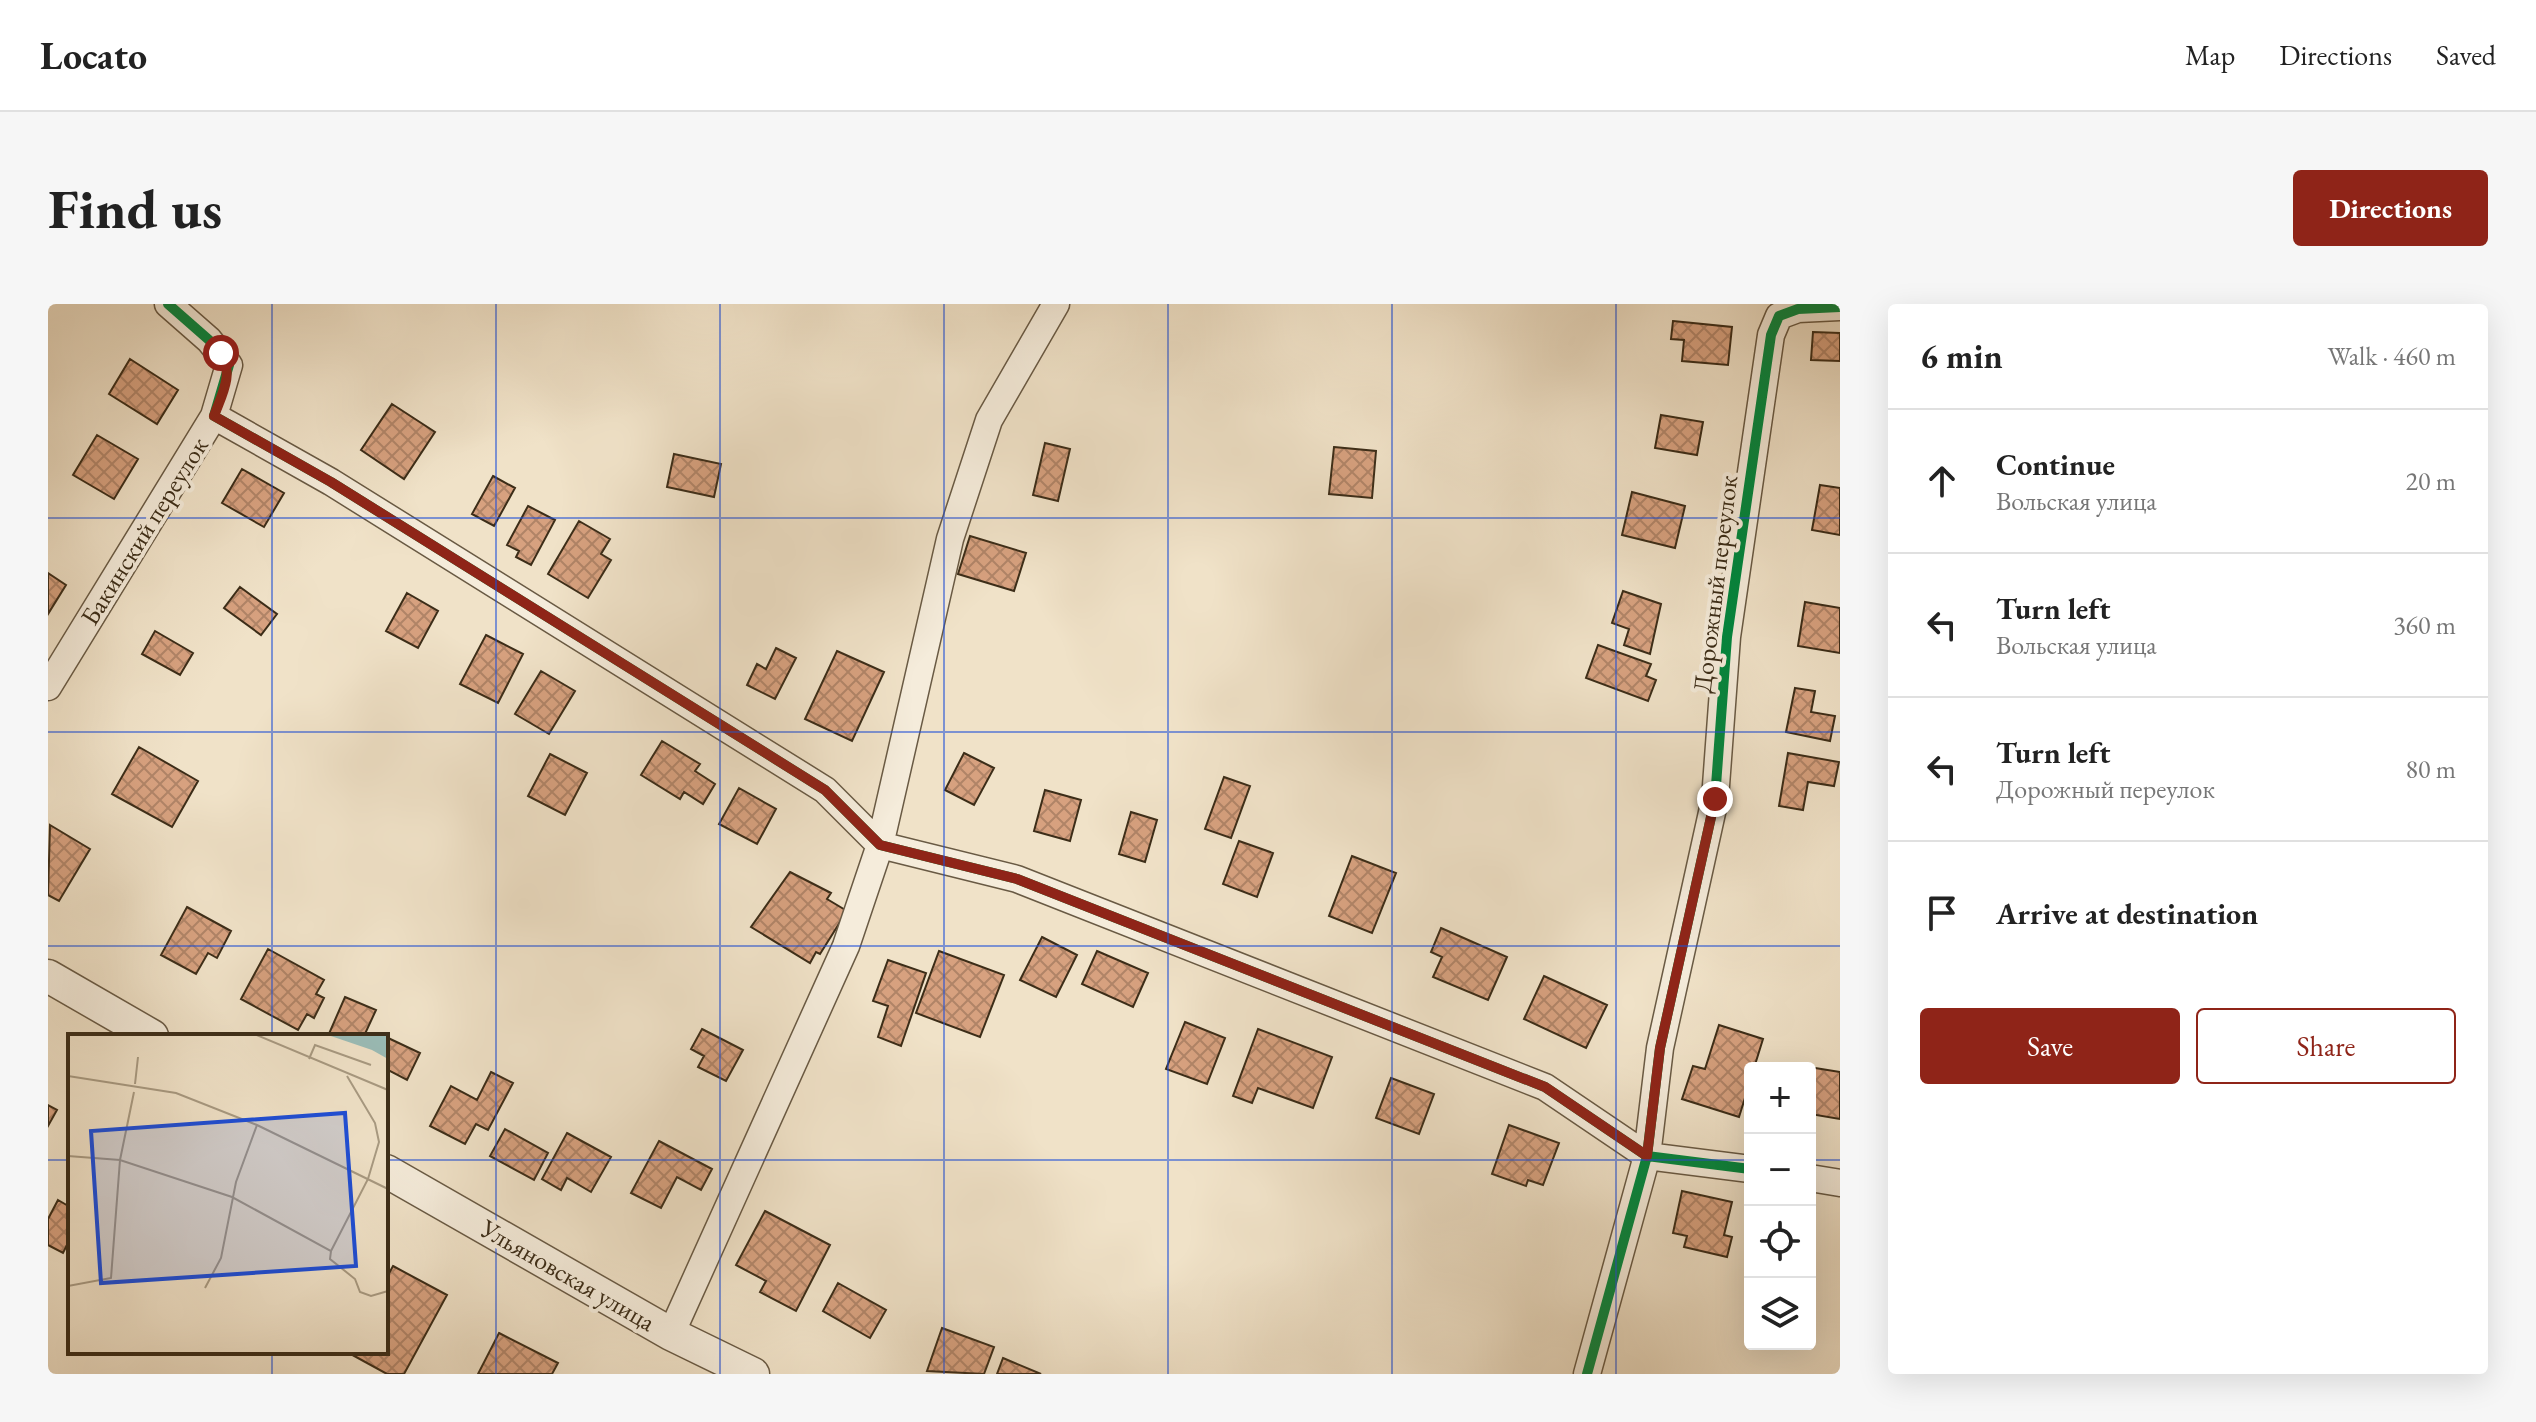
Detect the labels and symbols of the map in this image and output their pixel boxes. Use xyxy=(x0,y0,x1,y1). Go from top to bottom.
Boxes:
route start xyxy=(203,335,239,371)
street label: Бакинский переулок xyxy=(72,430,216,632)
street label: Дорожный переулок xyxy=(1685,473,1745,695)
route end xyxy=(1697,781,1733,817)
inset map xyxy=(68,1034,388,1354)
street label: Ульяновская улица xyxy=(474,1211,662,1339)

